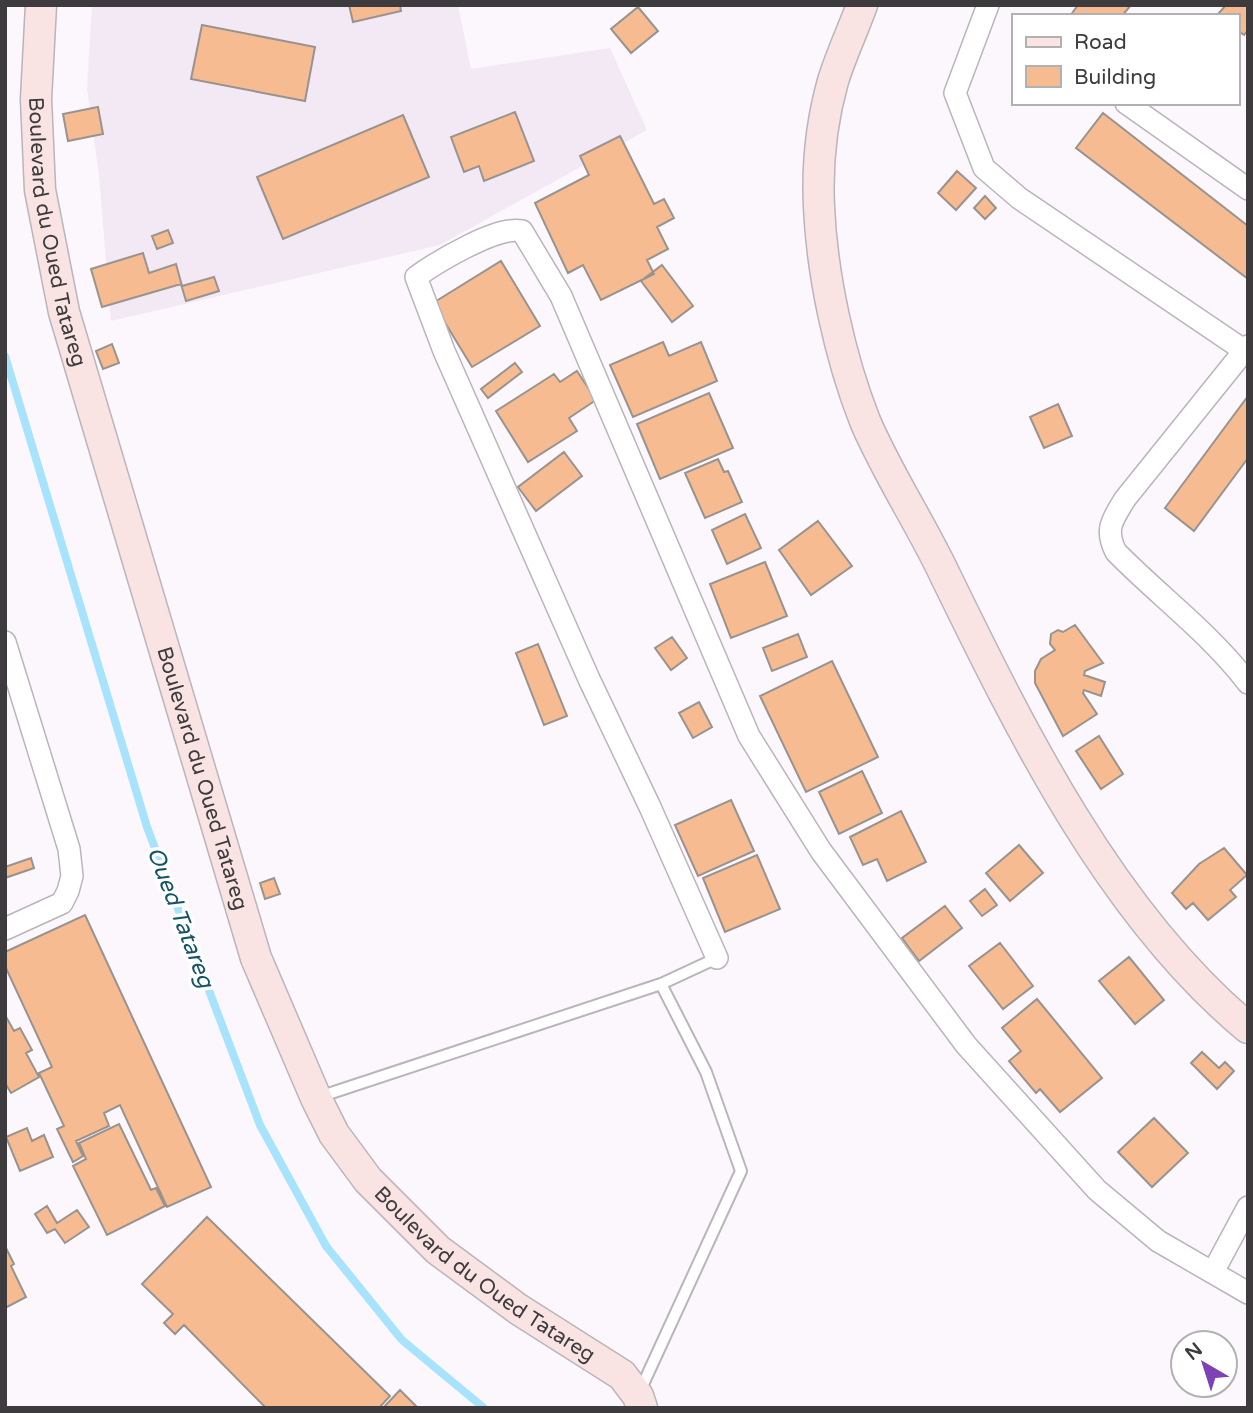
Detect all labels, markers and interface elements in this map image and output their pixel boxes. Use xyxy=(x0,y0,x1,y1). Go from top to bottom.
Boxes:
legend xyxy=(1012,14,1239,105)
text: Road xyxy=(1074,30,1127,55)
text: Building xyxy=(1074,65,1156,90)
street label: Boulevard du Oued Tatareg xyxy=(23,97,92,370)
street label: Boulevard du Oued Tatareg xyxy=(151,644,253,913)
water label: Oued Tatareg xyxy=(140,843,220,993)
street label: Boulevard du Oued Tatareg xyxy=(369,1181,600,1368)
north arrow xyxy=(1169,1329,1239,1399)
text: N xyxy=(1181,1338,1207,1365)

